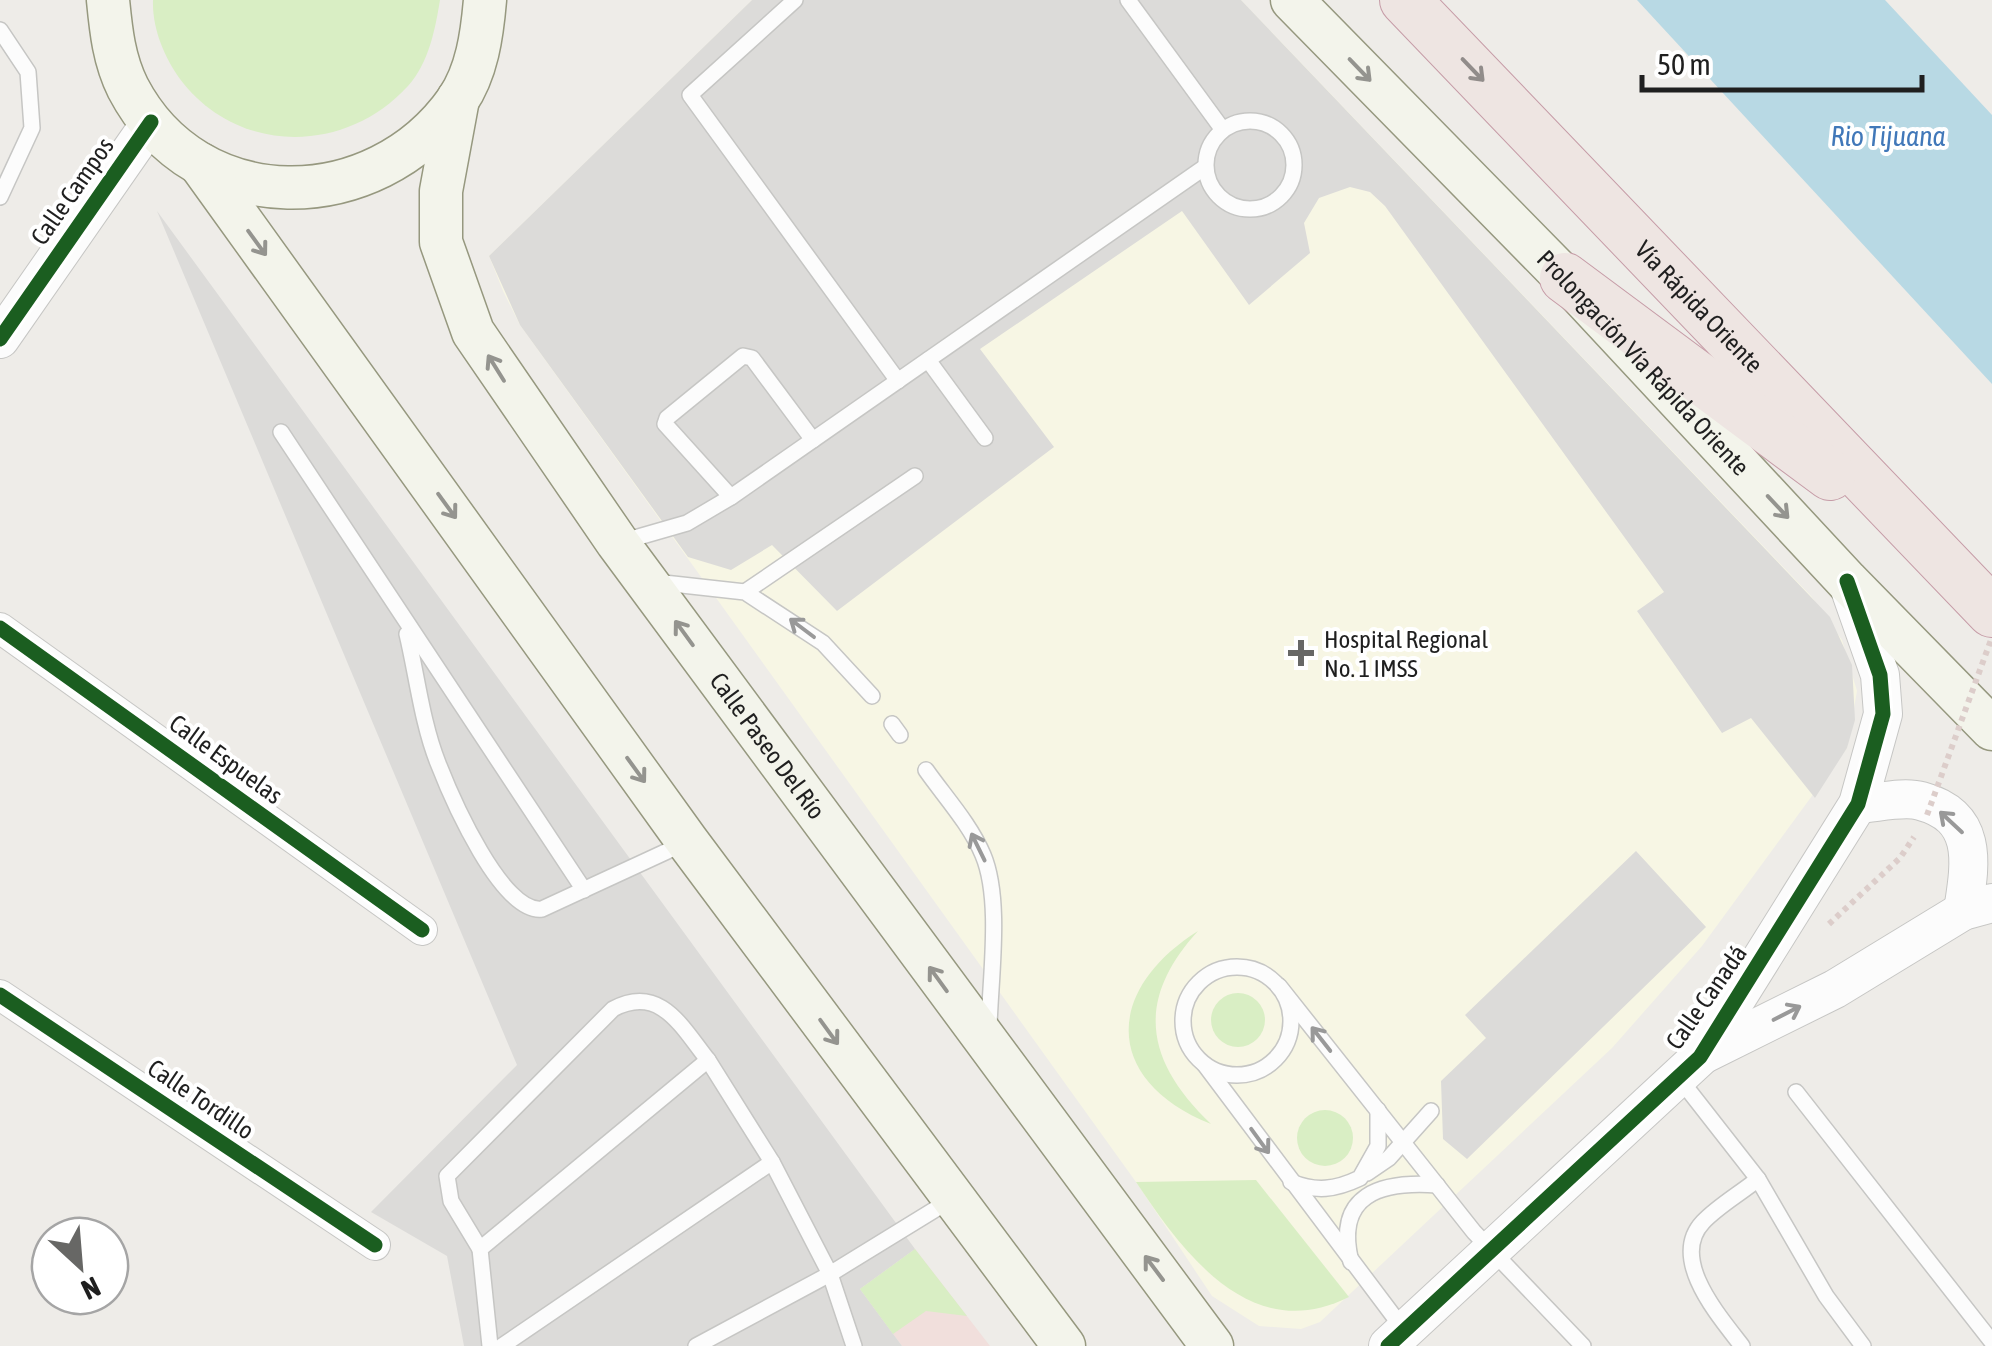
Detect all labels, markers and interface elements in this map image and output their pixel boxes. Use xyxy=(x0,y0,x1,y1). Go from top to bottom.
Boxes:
scale bar xyxy=(1642,30,1922,92)
text: 50 m xyxy=(1657,47,1711,81)
one-way arrow xyxy=(1348,57,1372,81)
one-way arrow xyxy=(1461,58,1485,82)
water label: Rio Tijuana xyxy=(1830,120,1946,152)
street label: Calle Campos xyxy=(25,132,119,250)
one-way arrow xyxy=(246,228,267,256)
street label: Vía Rápida Oriente xyxy=(1630,235,1769,378)
street label: Prolongación Vía Rápida Oriente xyxy=(1532,244,1755,481)
one-way arrow xyxy=(485,354,506,382)
one-way arrow xyxy=(436,492,457,519)
one-way arrow xyxy=(1766,494,1789,519)
one-way arrow xyxy=(789,618,816,639)
one-way arrow xyxy=(673,620,694,647)
place label: Hospital Regional No. 1 IMSS xyxy=(1324,625,1488,682)
marker: Hospital Regional No. 1 IMSS xyxy=(1288,640,1314,666)
street label: Calle Paseo Del Río xyxy=(704,667,831,824)
street label: Calle Espuelas xyxy=(164,709,288,809)
one-way arrow xyxy=(626,756,647,784)
one-way arrow xyxy=(1939,810,1965,834)
one-way arrow xyxy=(967,833,986,863)
street label: Calle Canadá xyxy=(1660,940,1752,1054)
one-way arrow xyxy=(928,966,949,993)
one-way arrow xyxy=(1772,1003,1802,1022)
one-way arrow xyxy=(818,1018,839,1045)
one-way arrow xyxy=(1310,1026,1332,1052)
street label: Calle Tordillo xyxy=(143,1053,259,1145)
one-way arrow xyxy=(1249,1126,1270,1154)
north arrow xyxy=(30,1216,130,1316)
one-way arrow xyxy=(1143,1255,1164,1282)
text: N xyxy=(77,1270,105,1306)

